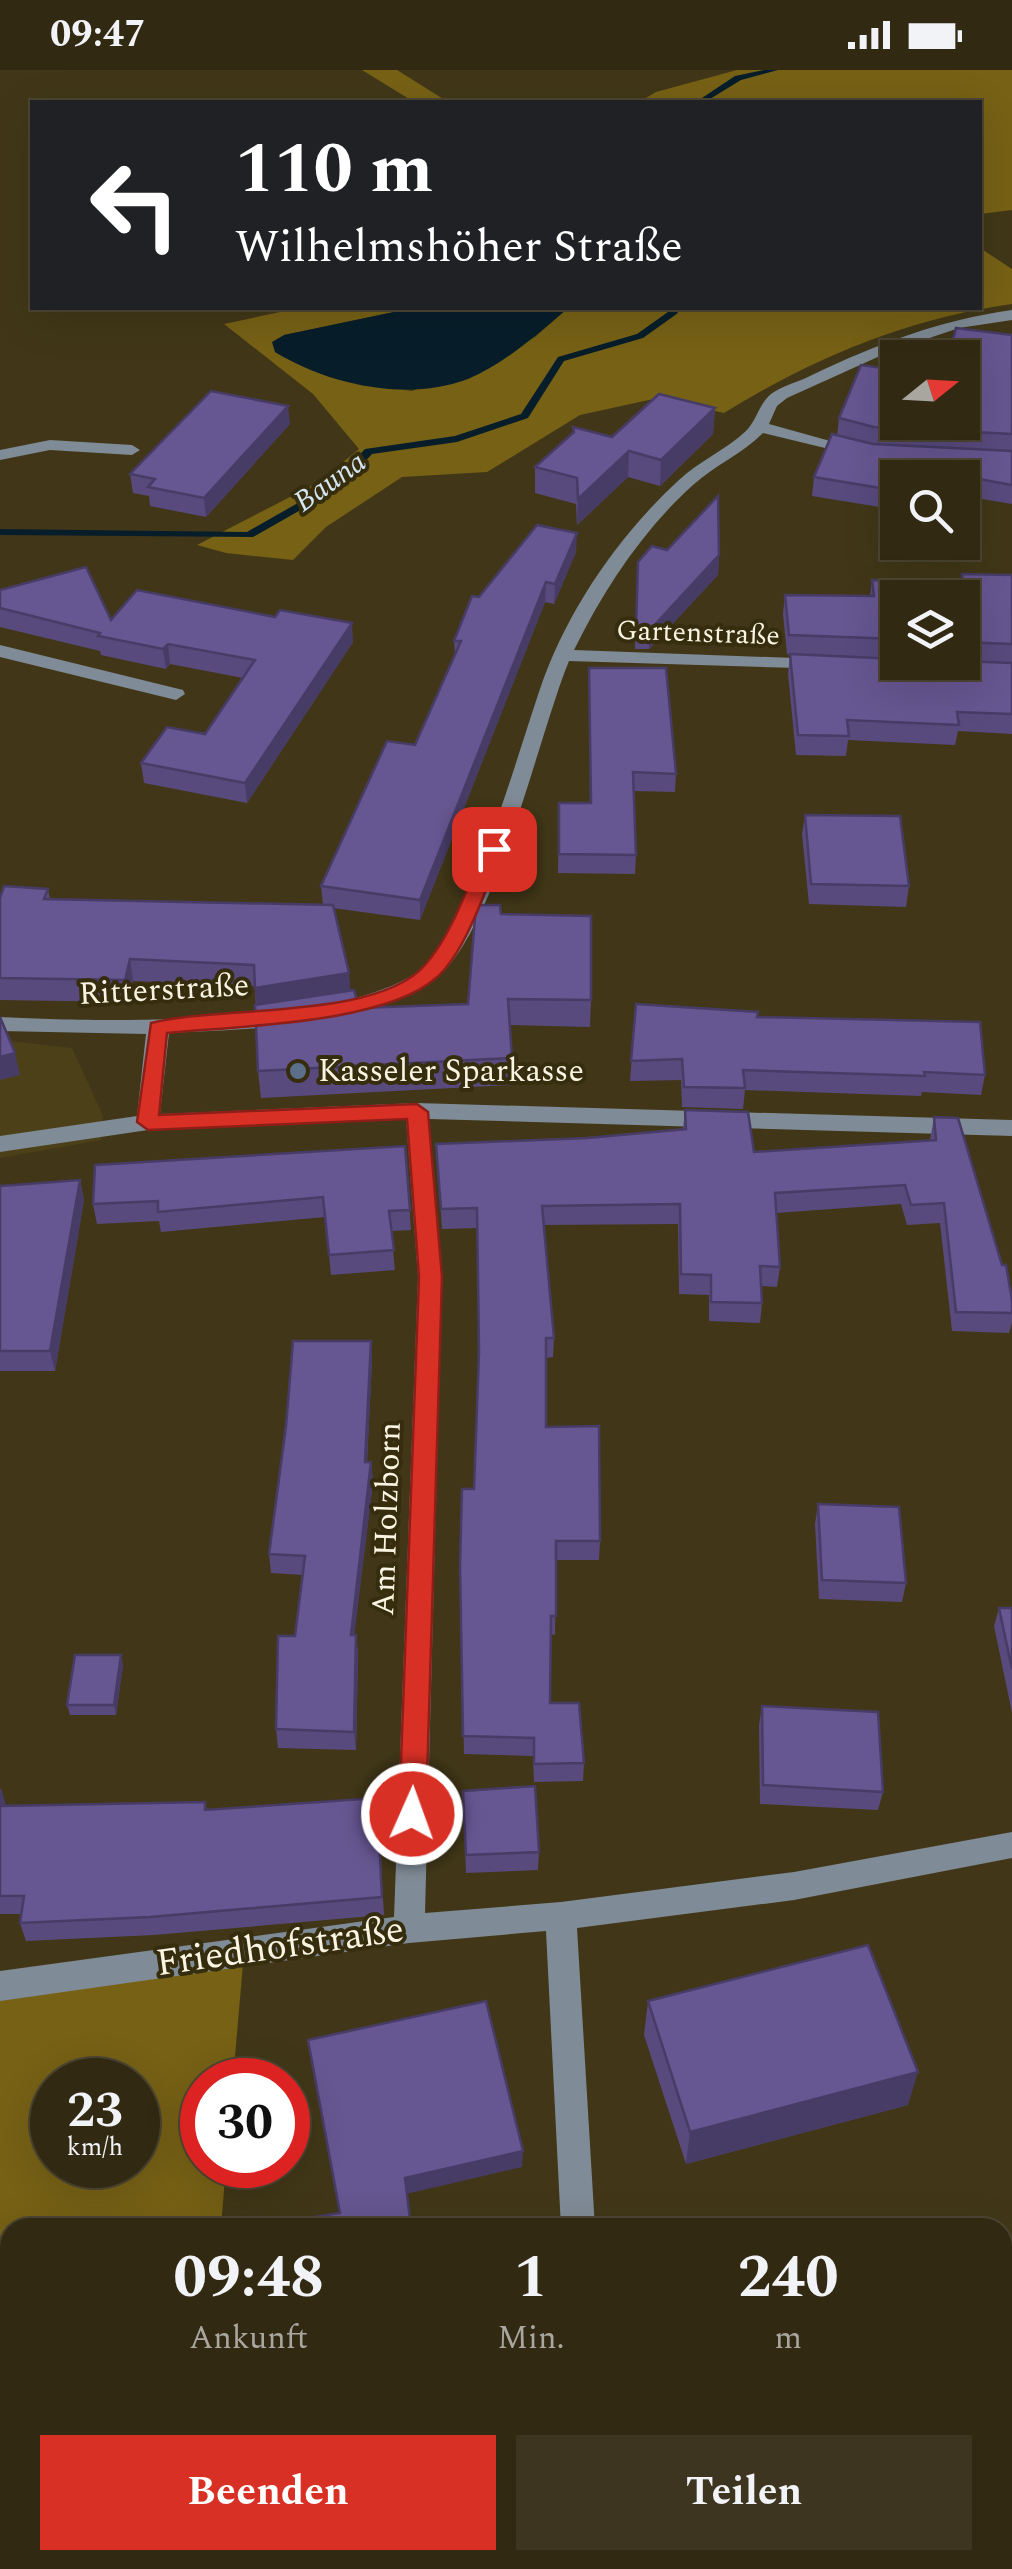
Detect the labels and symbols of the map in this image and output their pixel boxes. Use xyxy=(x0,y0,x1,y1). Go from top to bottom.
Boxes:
north arrow xyxy=(880,340,980,440)
water label: Bauna xyxy=(284,440,376,524)
street label: Gartenstraße xyxy=(615,609,781,657)
pin xyxy=(452,807,537,892)
street label: Ritterstraße xyxy=(78,961,250,1019)
place label: Kasseler Sparkasse xyxy=(318,1047,584,1096)
marker: Kasseler Sparkasse xyxy=(287,1060,309,1082)
street label: Am Holzborn xyxy=(359,1421,415,1617)
position arrow xyxy=(360,1762,464,1866)
street label: Friedhofstraße xyxy=(152,1901,408,1993)
speed limit sign: 30 xyxy=(180,2058,310,2188)

